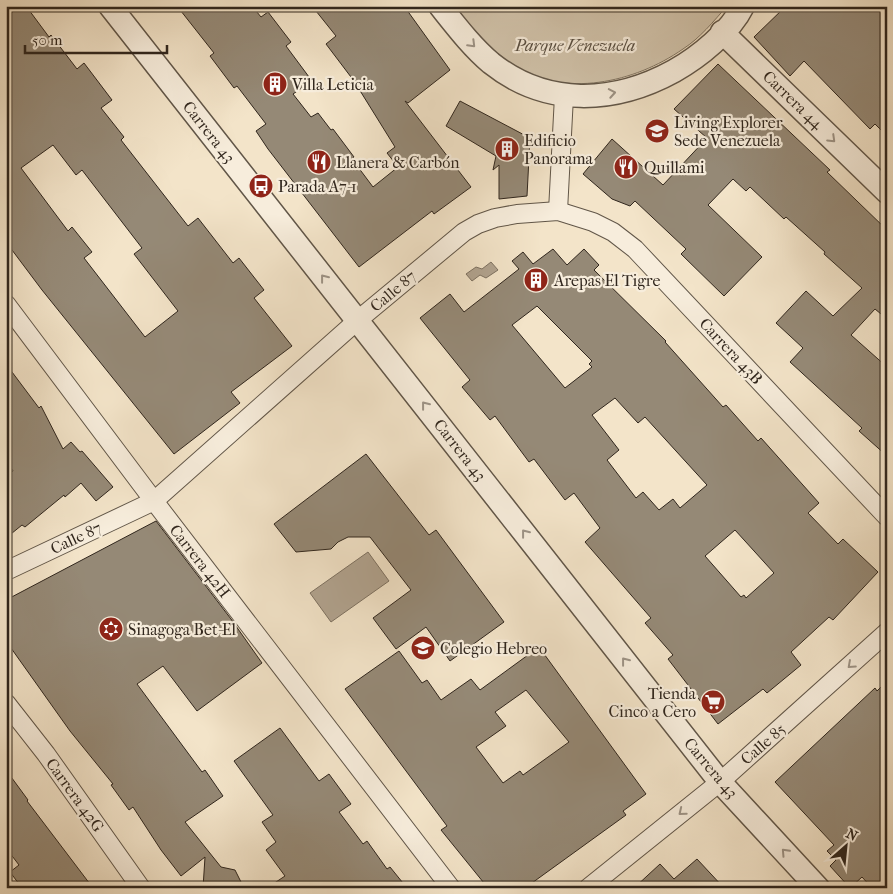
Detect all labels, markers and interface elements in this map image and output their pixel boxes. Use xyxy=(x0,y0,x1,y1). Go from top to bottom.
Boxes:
scale bar xyxy=(25,22,168,54)
text: 50 m xyxy=(32,31,63,49)
park label: Parque Venezuela xyxy=(514,36,635,55)
one-way arrow xyxy=(466,38,475,47)
street label: Carrera 44 xyxy=(759,67,827,134)
building icon: Villa Leticia xyxy=(262,71,288,97)
place label: Villa Leticia xyxy=(291,75,375,94)
one-way arrow xyxy=(608,89,616,99)
street label: Carrera 43 xyxy=(179,97,239,167)
place label: Living Explorer Sede Venezuela xyxy=(674,113,783,150)
school or university icon: Living Explorer Sede Venezuela xyxy=(644,118,670,144)
place label: Edificio Panorama xyxy=(524,131,594,168)
one-way arrow xyxy=(827,133,836,142)
building icon: Edificio Panorama xyxy=(494,136,520,162)
restaurant icon: Llanera & Carbón xyxy=(306,149,332,175)
place label: Llanera & Carbón xyxy=(336,153,460,172)
restaurant icon: Quillami xyxy=(613,154,639,180)
place label: Quillami xyxy=(644,158,705,177)
bus stop icon: Parada A7-1 xyxy=(248,173,274,199)
place label: Parada A7-1 xyxy=(278,177,357,196)
street label: Calle 87 xyxy=(366,266,420,316)
building icon: Arepas El Tigre xyxy=(523,267,549,293)
place label: Arepas El Tigre xyxy=(553,271,661,290)
one-way arrow xyxy=(321,274,330,283)
street label: Carrera 43B xyxy=(696,314,766,388)
one-way arrow xyxy=(422,402,430,411)
street label: Carrera 43 xyxy=(430,415,490,485)
street label: Calle 87 xyxy=(48,518,105,558)
street label: Carrera 42H xyxy=(166,521,235,602)
one-way arrow xyxy=(522,529,531,539)
synagogue icon: Sinagoga Bet-El xyxy=(98,616,124,642)
place label: Sinagoga Bet-El xyxy=(128,620,237,639)
school or university icon: Colegio Hebreo xyxy=(410,635,436,661)
place label: Colegio Hebreo xyxy=(440,639,547,658)
one-way arrow xyxy=(623,658,631,667)
one-way arrow xyxy=(847,659,856,668)
place label: Tienda Cinco a Cero xyxy=(608,684,697,721)
supermarket icon: Tienda Cinco a Cero xyxy=(700,689,726,715)
street label: Calle 85 xyxy=(737,719,789,769)
street label: Carrera 43 xyxy=(680,734,742,802)
street label: Carrera 42G xyxy=(42,755,108,835)
one-way arrow xyxy=(679,807,688,816)
north arrow xyxy=(820,822,870,872)
text: N xyxy=(843,825,861,845)
one-way arrow xyxy=(782,848,791,857)

